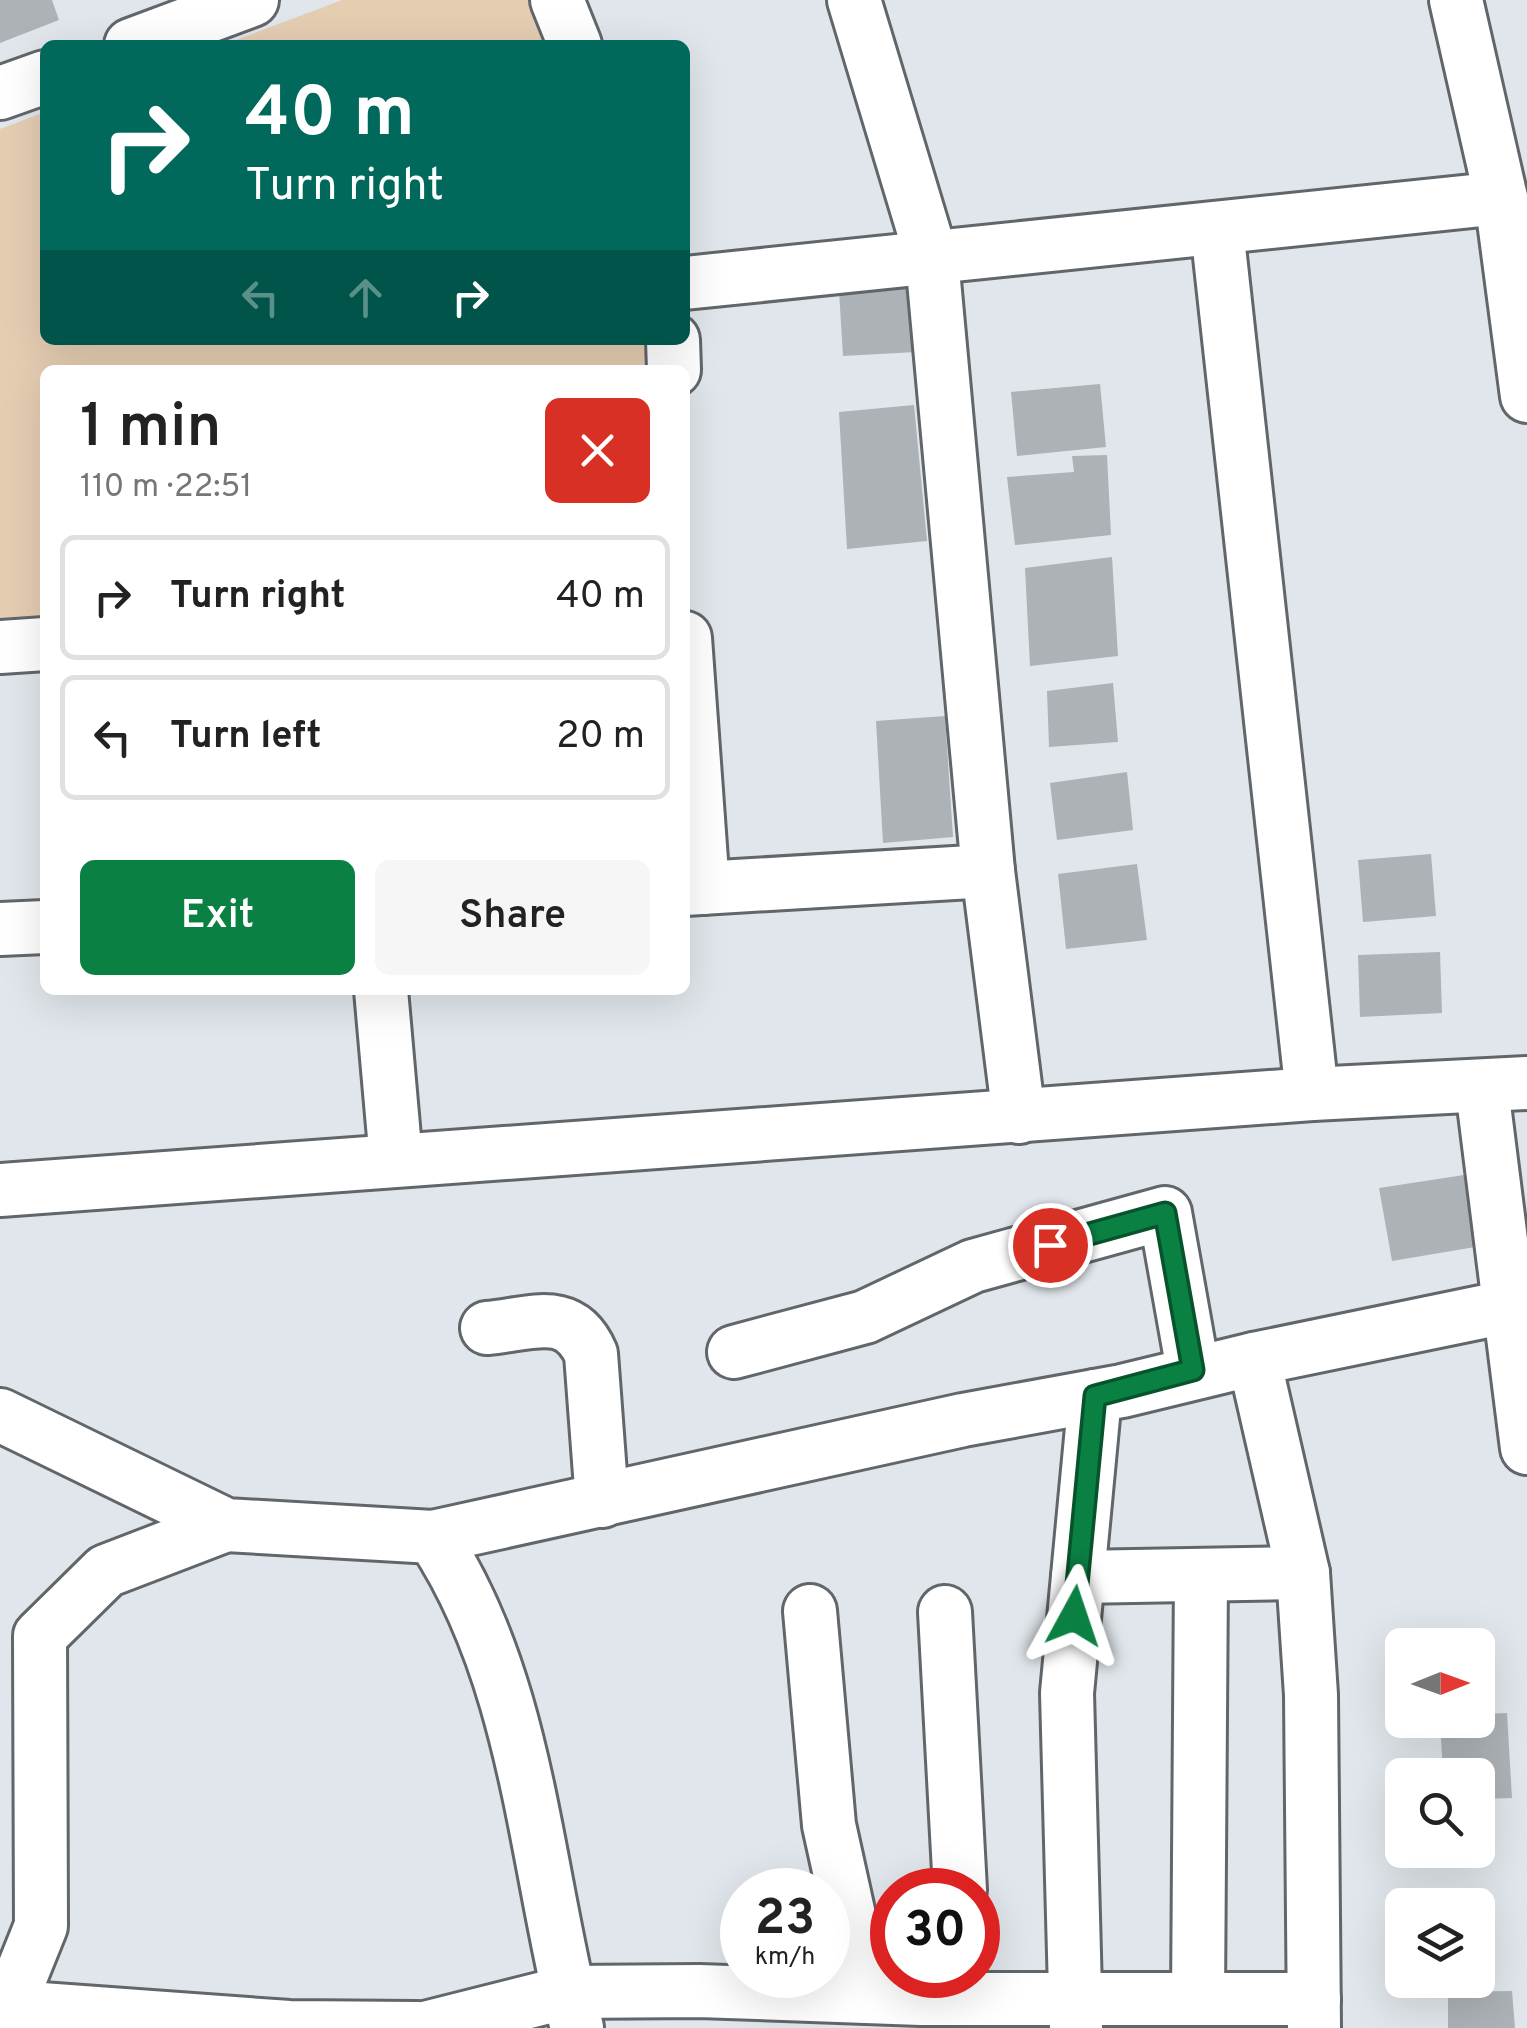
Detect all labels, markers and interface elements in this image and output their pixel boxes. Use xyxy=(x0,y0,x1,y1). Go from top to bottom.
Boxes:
text: 40 m xyxy=(245,72,415,161)
icon: right xyxy=(80,80,210,210)
text: Turn right xyxy=(245,159,444,216)
icon: left xyxy=(233,270,288,325)
icon: ahead xyxy=(338,270,393,325)
icon: right xyxy=(443,270,498,325)
text: 1 min xyxy=(80,392,221,468)
button: close xyxy=(545,398,650,503)
text: 110 m · 22:51 xyxy=(80,468,252,508)
icon: right xyxy=(85,570,140,625)
text: Turn right xyxy=(170,573,345,622)
text: 40 m xyxy=(556,573,645,622)
icon: left xyxy=(85,710,140,765)
text: Turn left xyxy=(170,713,322,762)
text: 20 m xyxy=(556,713,645,762)
button: Exit xyxy=(80,860,355,975)
button: Share xyxy=(375,860,650,975)
pin xyxy=(1008,1203,1093,1288)
icon: arrive xyxy=(1023,1218,1078,1273)
position arrow xyxy=(1022,1564,1126,1668)
north arrow xyxy=(1385,1628,1495,1738)
map controls xyxy=(1385,1628,1495,1998)
button: search xyxy=(1385,1758,1495,1868)
speed limit sign: 30 xyxy=(870,1868,1000,1998)
button: layers xyxy=(1385,1888,1495,1998)
text: 23 xyxy=(755,1889,815,1952)
text: km/h xyxy=(755,1942,815,1974)

